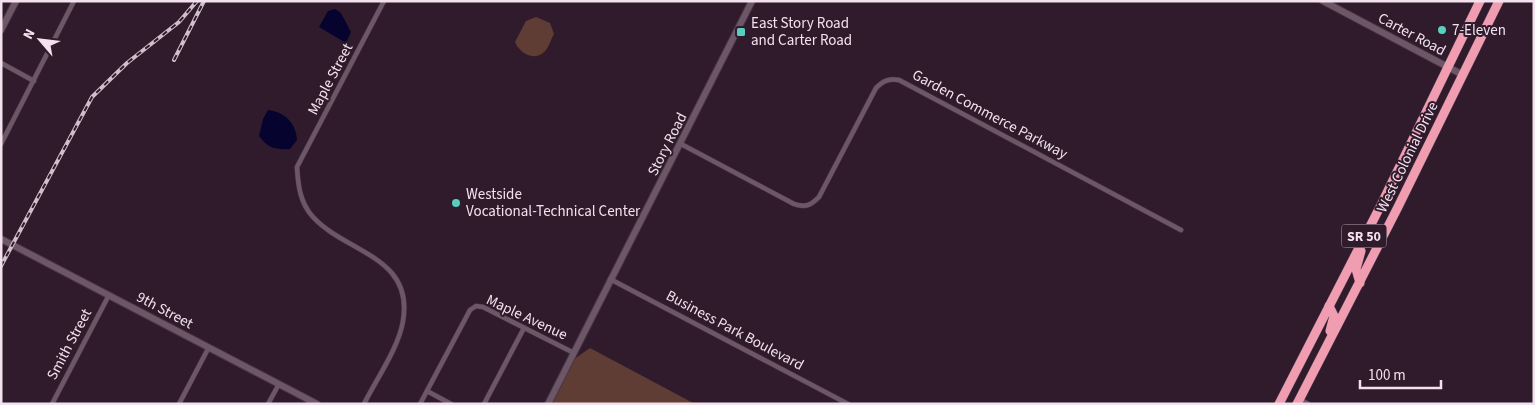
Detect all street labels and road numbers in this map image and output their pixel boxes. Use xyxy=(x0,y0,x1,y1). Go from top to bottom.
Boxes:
street label: Carter Road xyxy=(1374,8,1449,61)
street label: Maple Street xyxy=(303,40,358,119)
street label: Garden Commerce Parkway xyxy=(908,65,1071,164)
street label: West Colonial Drive xyxy=(1372,98,1443,216)
street label: Story Road xyxy=(643,109,692,179)
road number: SR 50 xyxy=(1342,225,1386,248)
street label: Business Park Boulevard xyxy=(662,285,807,376)
street label: 9th Street xyxy=(133,287,197,334)
street label: Maple Avenue xyxy=(483,289,571,345)
street label: Smith Street xyxy=(42,305,97,384)

